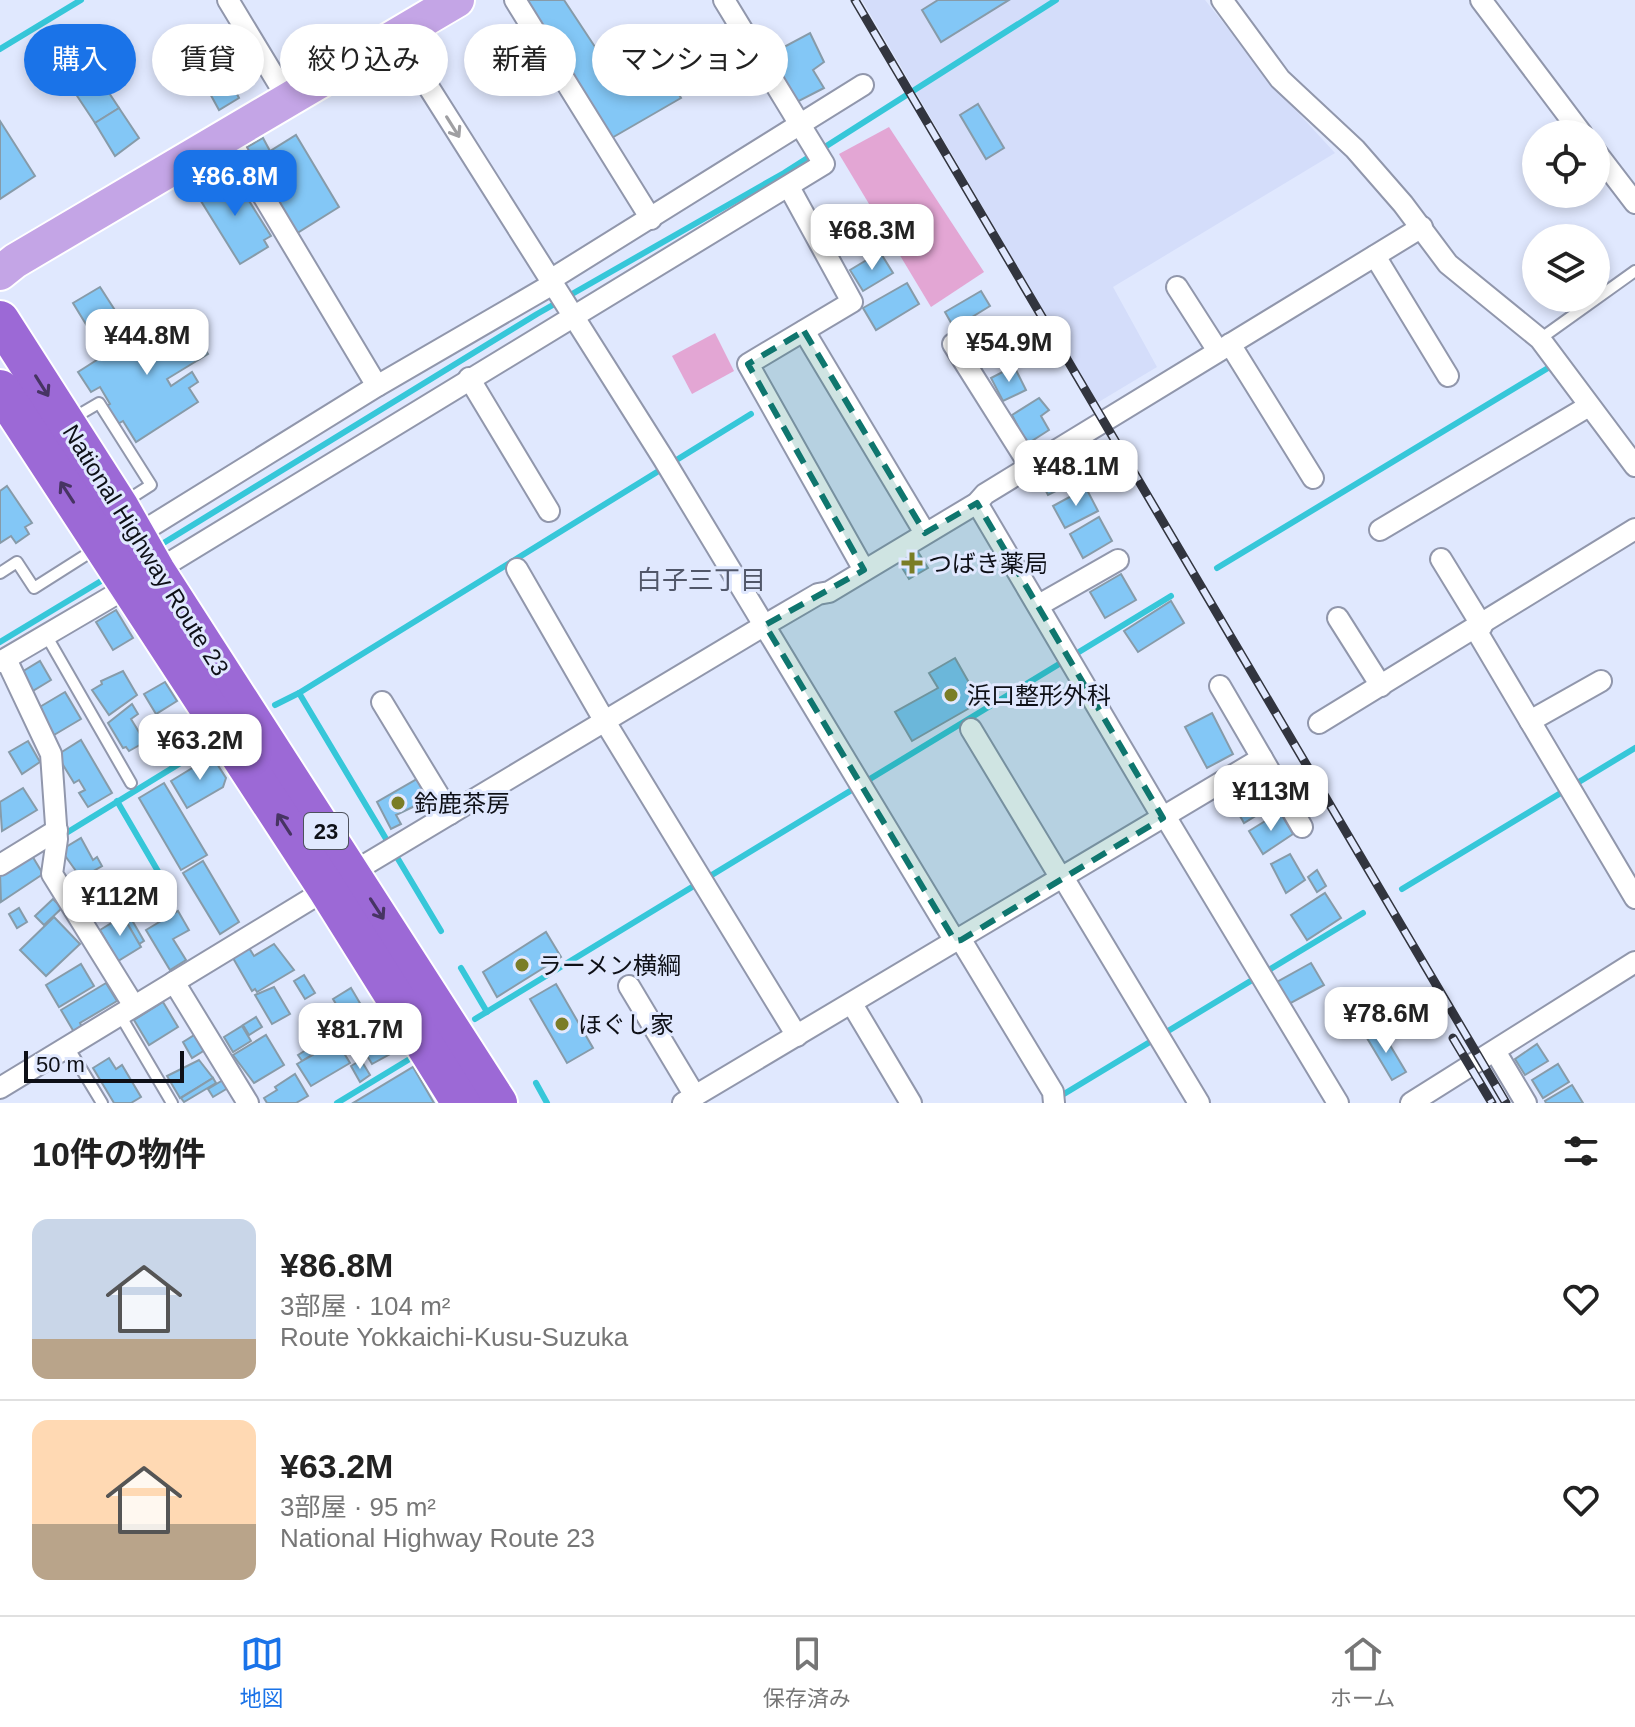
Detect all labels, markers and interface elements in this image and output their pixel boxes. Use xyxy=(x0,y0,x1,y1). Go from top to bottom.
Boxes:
chip: 購入 xyxy=(24,24,136,96)
chip: 賃貸 xyxy=(152,24,264,96)
chip: 絞り込み xyxy=(280,24,448,96)
chip: 新着 xyxy=(464,24,576,96)
chip: マンション xyxy=(592,24,788,96)
one-way arrow xyxy=(444,115,461,137)
map controls xyxy=(1522,120,1610,312)
button: locate xyxy=(1522,120,1610,208)
pin: ¥86.8M xyxy=(170,150,300,218)
text: ¥86.8M xyxy=(192,161,278,191)
pin: ¥68.3M xyxy=(807,204,937,272)
text: ¥68.3M xyxy=(829,215,915,245)
button: layers xyxy=(1522,224,1610,312)
pin: ¥44.8M xyxy=(82,309,212,377)
pin: ¥54.9M xyxy=(944,316,1074,384)
text: ¥44.8M xyxy=(104,320,190,350)
text: ¥54.9M xyxy=(966,327,1052,357)
one-way arrow xyxy=(34,374,50,397)
street label: National Highway Route 23 xyxy=(57,420,235,680)
pin: ¥48.1M xyxy=(1011,440,1141,508)
text: ¥48.1M xyxy=(1033,451,1119,481)
one-way arrow xyxy=(59,481,75,503)
place label: つばき薬局 xyxy=(928,550,1048,577)
marker: つばき薬局 xyxy=(903,554,921,572)
district label: 白子三丁目 xyxy=(636,565,766,595)
place label: 浜口整形外科 xyxy=(967,682,1111,709)
marker: 浜口整形外科 xyxy=(942,686,960,704)
pin: ¥63.2M xyxy=(135,714,265,782)
text: ¥63.2M xyxy=(157,725,243,755)
pin: ¥113M xyxy=(1215,765,1327,833)
text: ¥113M xyxy=(1232,776,1310,806)
place label: 鈴鹿茶房 xyxy=(414,790,510,817)
marker: 鈴鹿茶房 xyxy=(389,794,407,812)
road number: 23 xyxy=(304,813,348,849)
one-way arrow xyxy=(276,814,292,836)
pin: ¥112M xyxy=(64,870,176,938)
text: ¥112M xyxy=(81,881,159,911)
one-way arrow xyxy=(369,897,385,920)
place label: ラーメン横綱 xyxy=(538,952,681,979)
marker: ラーメン横綱 xyxy=(513,956,531,974)
pin: ¥78.6M xyxy=(1321,987,1451,1055)
text: ¥78.6M xyxy=(1343,998,1429,1028)
pin: ¥81.7M xyxy=(295,1003,425,1071)
place label: ほぐし家 xyxy=(578,1011,674,1038)
text: ¥81.7M xyxy=(317,1014,403,1044)
marker: ほぐし家 xyxy=(553,1015,571,1033)
scale bar xyxy=(24,1047,184,1083)
text: 50 m xyxy=(36,1052,85,1077)
icon: filters xyxy=(1559,1129,1603,1173)
text: 10件の物件 xyxy=(32,1135,206,1173)
text: ¥86.8M xyxy=(280,1246,393,1284)
icon: home xyxy=(96,1251,192,1347)
icon: heart xyxy=(1559,1277,1603,1321)
text: 3部屋 · 104 m² xyxy=(280,1291,451,1321)
text: Route Yokkaichi-Kusu-Suzuka xyxy=(280,1322,628,1352)
text: ¥63.2M xyxy=(280,1447,393,1485)
icon: home xyxy=(96,1452,192,1548)
icon: heart xyxy=(1559,1478,1603,1522)
text: 3部屋 · 95 m² xyxy=(280,1492,436,1522)
text: National Highway Route 23 xyxy=(280,1523,595,1553)
tab: 地図 xyxy=(240,1632,284,1712)
tab: 保存済み xyxy=(763,1632,851,1712)
tab: ホーム xyxy=(1330,1632,1395,1712)

